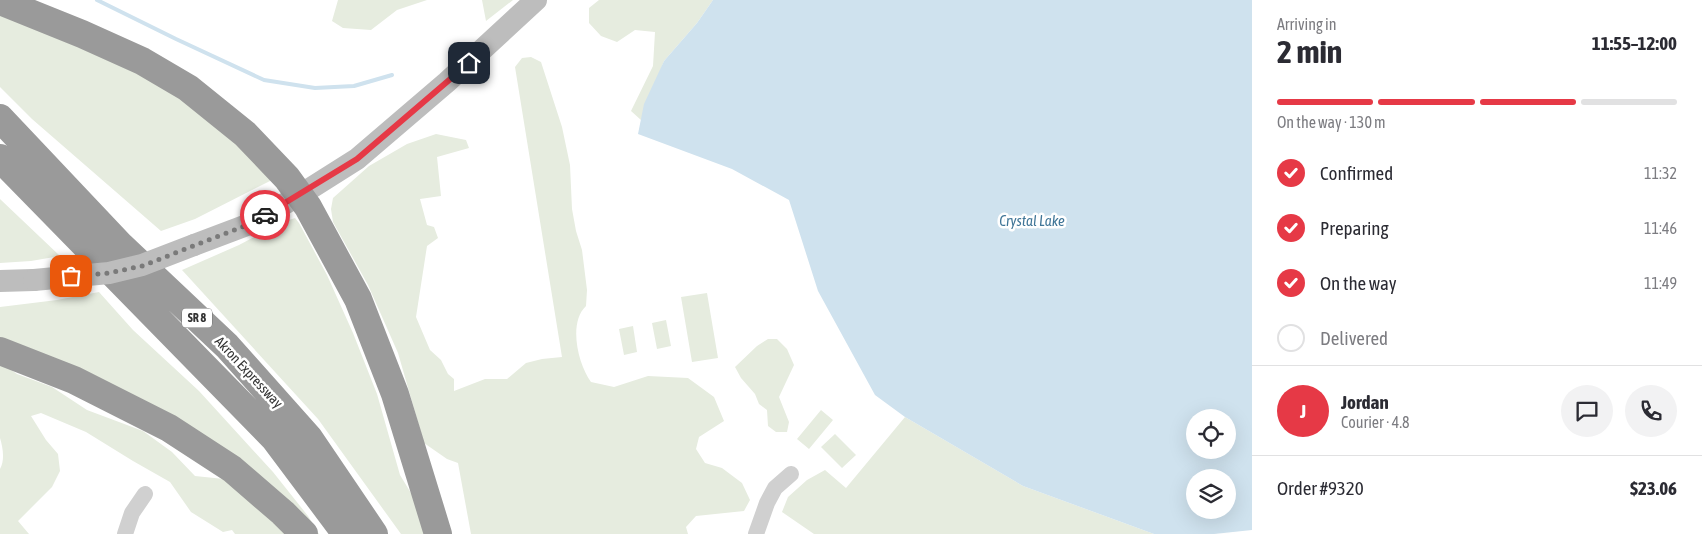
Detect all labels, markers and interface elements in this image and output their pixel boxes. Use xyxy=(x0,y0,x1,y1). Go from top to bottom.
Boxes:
text: Arriving in xyxy=(1277,15,1337,33)
text: 11:55–12:00 xyxy=(1592,32,1677,54)
text: 2 min xyxy=(1277,33,1342,70)
pin xyxy=(448,42,490,84)
icon: home xyxy=(455,49,483,77)
text: On the way · 130 m xyxy=(1277,113,1386,131)
icon: check xyxy=(1277,159,1305,187)
text: Confirmed xyxy=(1320,162,1393,184)
text: 11:32 xyxy=(1644,164,1677,182)
courier xyxy=(240,190,290,240)
icon: car xyxy=(251,201,279,229)
water label: Crystal Lake xyxy=(999,212,1065,229)
icon: check xyxy=(1277,214,1305,242)
text: Preparing xyxy=(1320,217,1389,239)
text: 11:46 xyxy=(1644,219,1677,237)
pin xyxy=(50,255,92,297)
icon: bag xyxy=(57,262,85,290)
icon: check xyxy=(1277,269,1305,297)
text: On the way xyxy=(1320,272,1397,294)
text: 11:49 xyxy=(1644,274,1677,292)
road number: SR 8 xyxy=(182,308,212,328)
text: Delivered xyxy=(1320,327,1388,349)
street label: Akron Expressway xyxy=(212,333,286,411)
button: chat xyxy=(1561,385,1613,437)
button: phone xyxy=(1625,385,1677,437)
text: Jordan xyxy=(1341,391,1389,413)
text: J xyxy=(1300,400,1306,422)
map controls xyxy=(1186,409,1236,519)
button: locate xyxy=(1186,409,1236,459)
text: Courier · 4.8 xyxy=(1341,413,1410,431)
button: layers xyxy=(1186,469,1236,519)
text: Order #9320 xyxy=(1277,477,1364,499)
text: $23.06 xyxy=(1630,477,1677,499)

